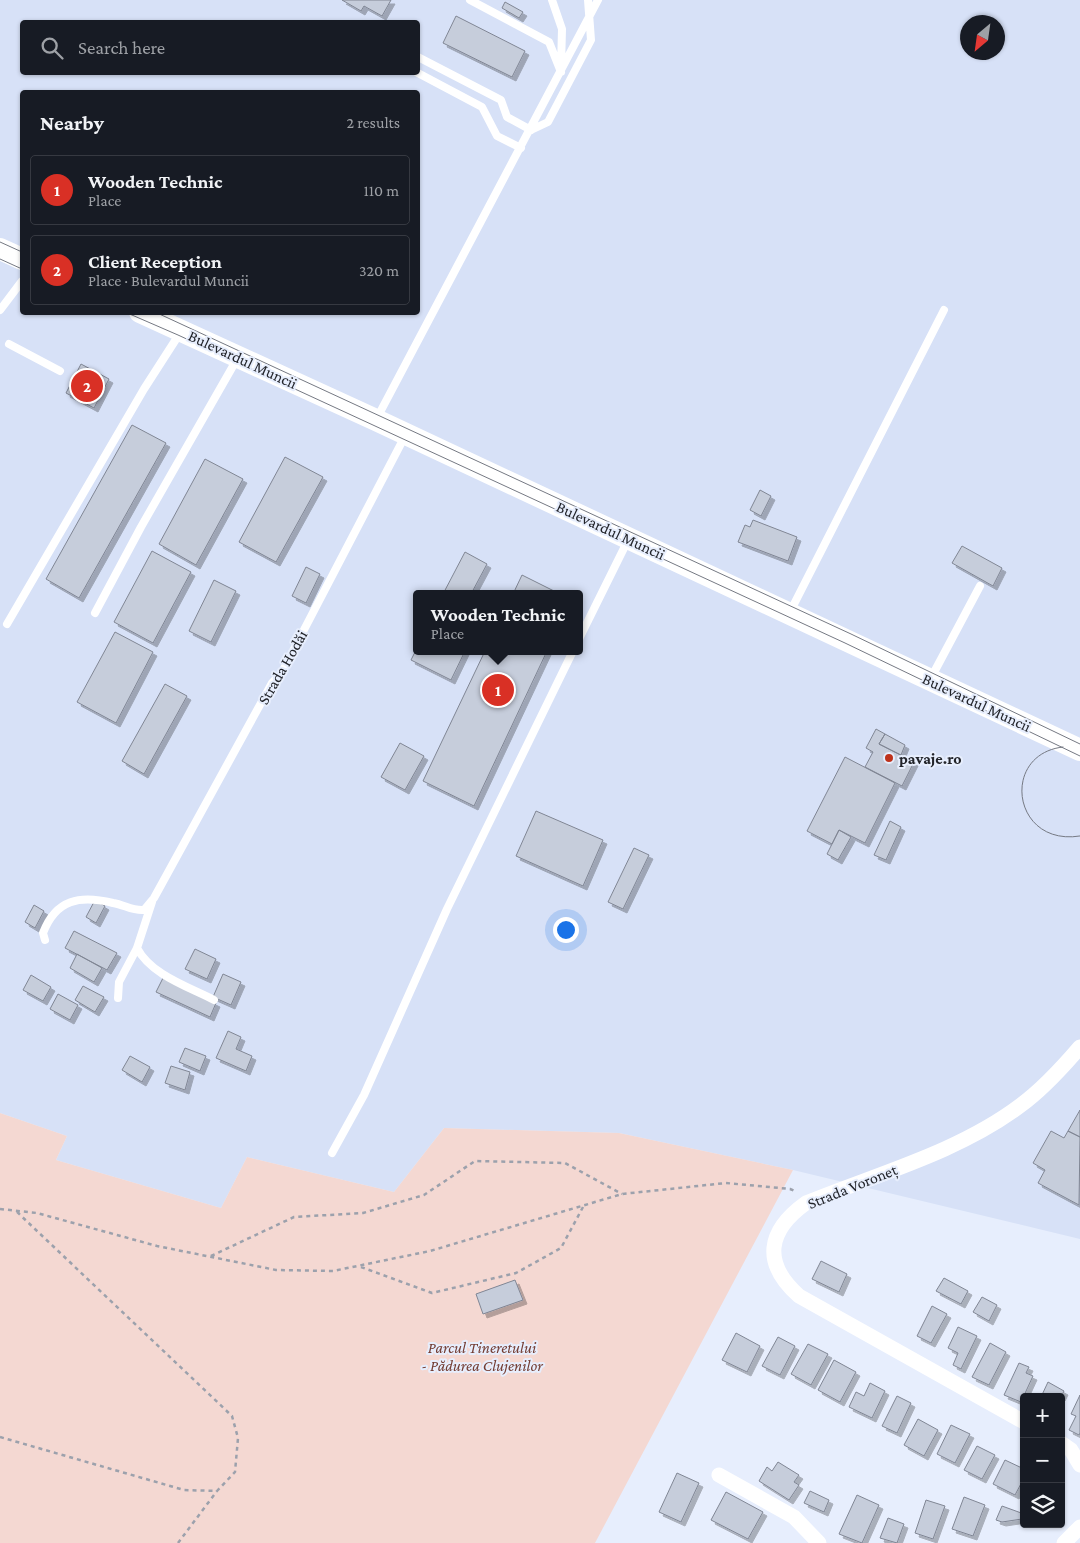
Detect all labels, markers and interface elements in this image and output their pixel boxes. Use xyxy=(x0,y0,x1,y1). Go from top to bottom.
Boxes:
north arrow xyxy=(960,15,1005,60)
search box xyxy=(20,20,420,75)
icon: search xyxy=(38,34,66,62)
text: Search here xyxy=(78,37,165,58)
text: Nearby xyxy=(40,111,104,135)
text: 2 results xyxy=(347,114,400,131)
text: Wooden Technic xyxy=(88,171,222,192)
text: 1 xyxy=(54,182,60,199)
text: 110 m xyxy=(363,182,399,199)
text: Place xyxy=(88,192,121,209)
text: Client Reception xyxy=(88,251,222,272)
text: 2 xyxy=(53,262,61,279)
text: 320 m xyxy=(359,262,399,279)
text: Place · Bulevardul Muncii xyxy=(88,272,249,289)
street label: Bulevardul Muncii xyxy=(186,327,300,392)
pin: 2 xyxy=(71,367,103,405)
street label: Bulevardul Muncii xyxy=(554,498,668,563)
popup xyxy=(413,590,583,655)
text: Wooden Technic xyxy=(431,604,565,625)
text: Place xyxy=(431,625,464,642)
street label: Strada Hodăi xyxy=(254,627,311,707)
street label: Bulevardul Muncii xyxy=(920,670,1034,735)
pin: 1 xyxy=(482,671,514,709)
place label: pavaje.ro xyxy=(899,750,961,768)
marker: pavaje.ro xyxy=(883,752,895,764)
your location xyxy=(553,917,579,943)
street label: Strada Voroneț xyxy=(805,1161,901,1214)
park label: Parcul Tineretului - Pădurea Clujenilor xyxy=(421,1339,543,1375)
map controls xyxy=(1020,1393,1065,1528)
button: + xyxy=(1020,1393,1065,1438)
button: − xyxy=(1020,1438,1065,1483)
button: layers xyxy=(1020,1483,1065,1528)

